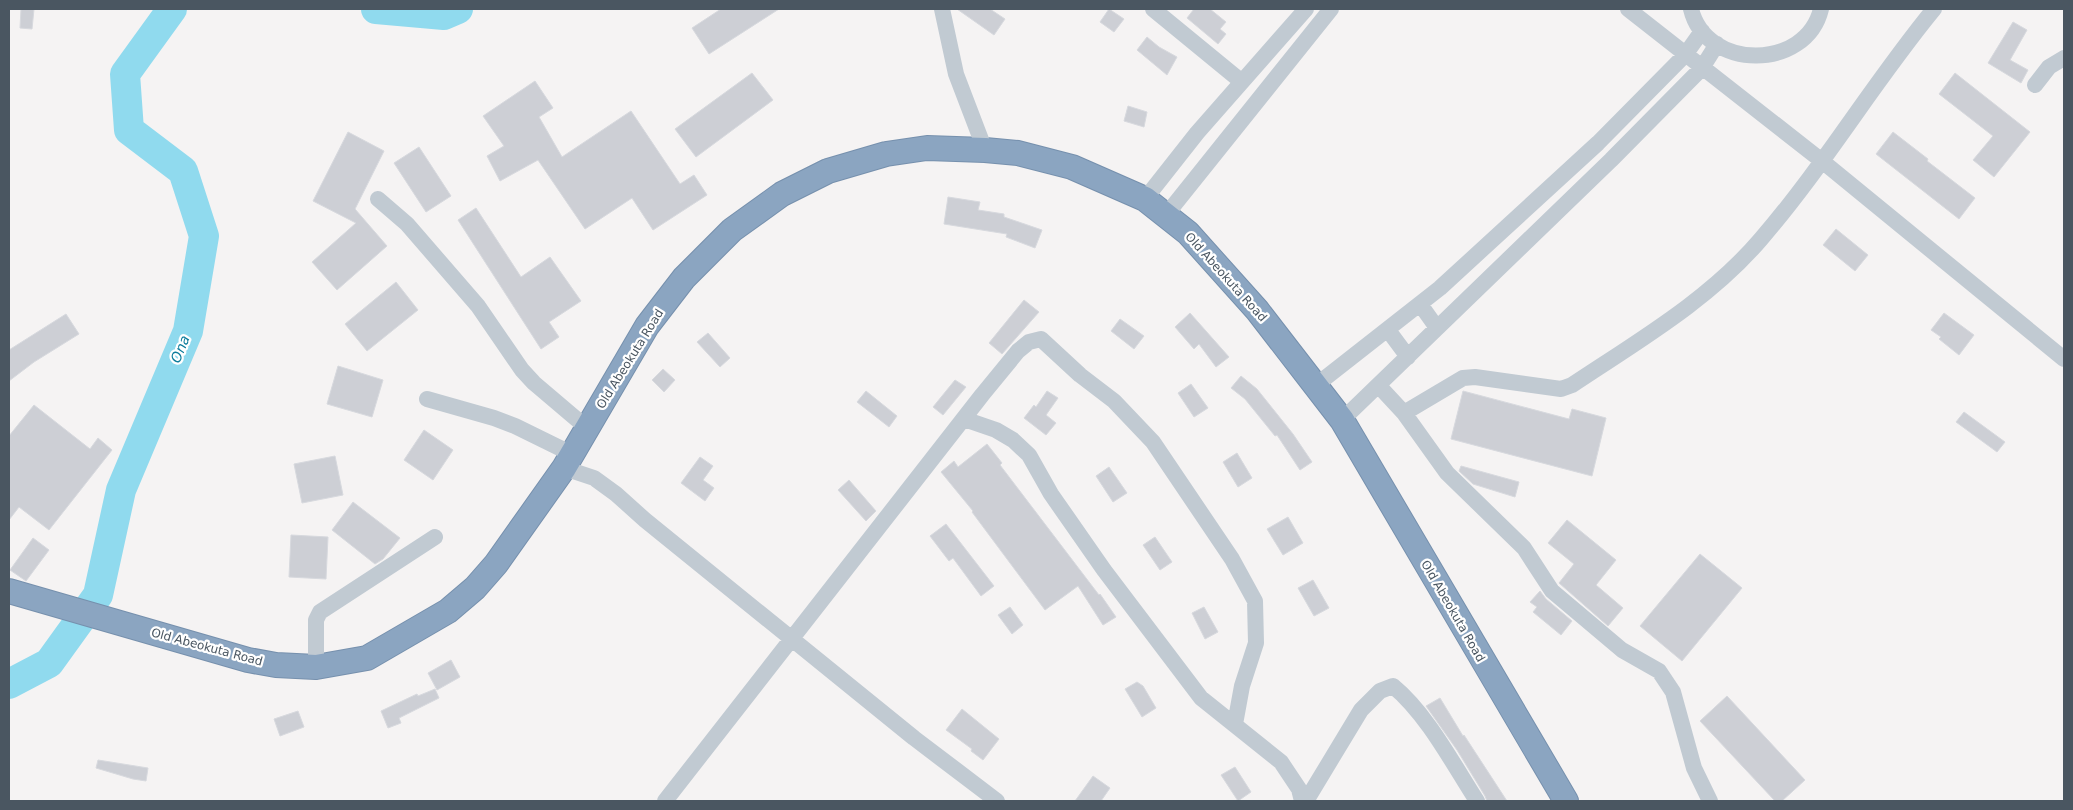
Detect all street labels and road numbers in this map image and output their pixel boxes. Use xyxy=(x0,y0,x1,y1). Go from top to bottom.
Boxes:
street label: Old Abeokuta Road xyxy=(1182,230,1270,324)
street label: Old Abeokuta Road xyxy=(594,307,666,411)
street label: Old Abeokuta Road xyxy=(1418,558,1488,664)
street label: Old Abeokuta Road xyxy=(150,625,264,669)

